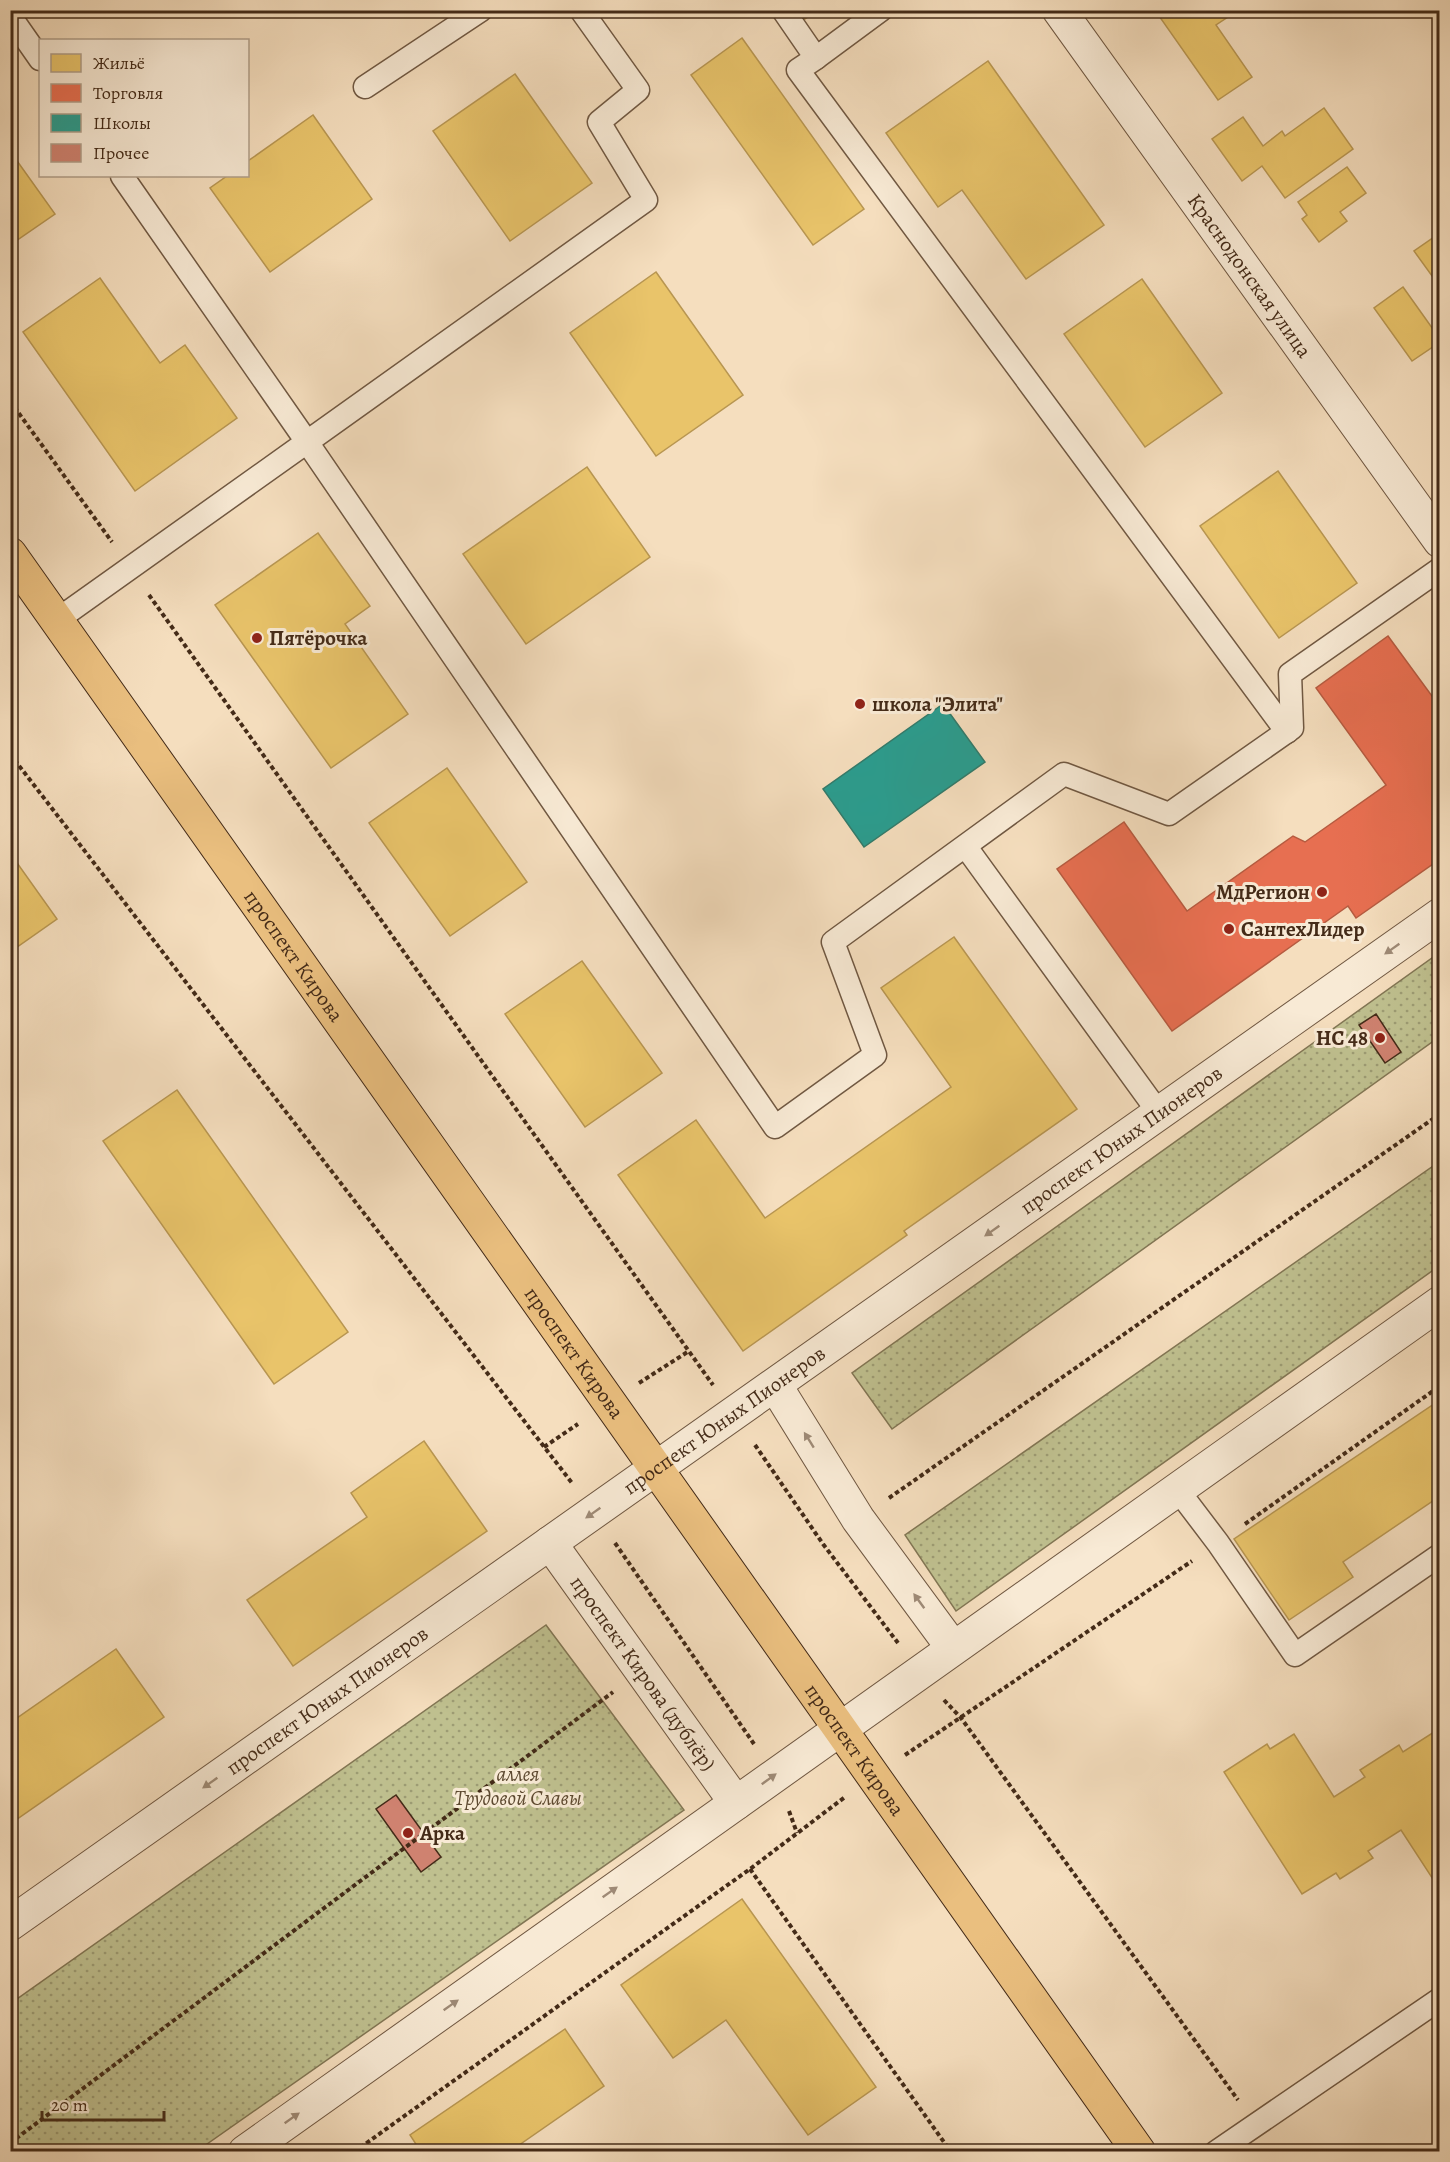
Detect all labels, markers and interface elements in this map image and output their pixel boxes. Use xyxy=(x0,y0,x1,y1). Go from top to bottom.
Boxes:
legend xyxy=(39,39,249,177)
text: Жильё xyxy=(93,51,145,75)
text: Торговля xyxy=(93,81,163,105)
text: Школы xyxy=(93,111,151,135)
text: Прочее xyxy=(93,141,149,165)
street label: Краснодонская улица xyxy=(1181,188,1318,364)
place label: Пятёрочка xyxy=(269,624,368,652)
marker: Пятёрочка xyxy=(250,631,264,645)
place label: школа "Элита" xyxy=(872,690,1003,718)
marker: школа "Элита" xyxy=(853,697,867,711)
place label: МдРегион xyxy=(1216,878,1310,906)
street label: проспект Кирова xyxy=(238,884,350,1028)
marker: МдРегион xyxy=(1315,885,1329,899)
place label: СантехЛидер xyxy=(1241,915,1365,943)
marker: СантехЛидер xyxy=(1222,922,1236,936)
one-way arrow xyxy=(1384,943,1400,955)
place label: НС 48 xyxy=(1316,1024,1368,1052)
marker: НС 48 xyxy=(1373,1031,1387,1045)
street label: проспект Юных Пионеров xyxy=(1014,1059,1228,1221)
one-way arrow xyxy=(985,1225,1001,1237)
street label: проспект Кирова xyxy=(518,1281,631,1425)
street label: проспект Юных Пионеров xyxy=(617,1339,831,1501)
one-way arrow xyxy=(803,1432,814,1448)
one-way arrow xyxy=(585,1507,601,1519)
street label: проспект Кирова (дублёр) xyxy=(564,1570,722,1776)
one-way arrow xyxy=(913,1593,925,1608)
street label: проспект Юных Пионеров xyxy=(220,1619,434,1781)
street label: проспект Кирова xyxy=(798,1678,911,1822)
park label: аллея Трудовой Славы xyxy=(454,1760,582,1812)
one-way arrow xyxy=(761,1773,777,1785)
one-way arrow xyxy=(203,1777,219,1789)
place label: Арка xyxy=(419,1819,465,1847)
marker: Арка xyxy=(401,1826,415,1840)
one-way arrow xyxy=(602,1886,618,1898)
one-way arrow xyxy=(443,1999,459,2011)
scale bar xyxy=(42,2084,164,2122)
text: 20 m xyxy=(51,2093,88,2117)
one-way arrow xyxy=(284,2112,300,2124)

